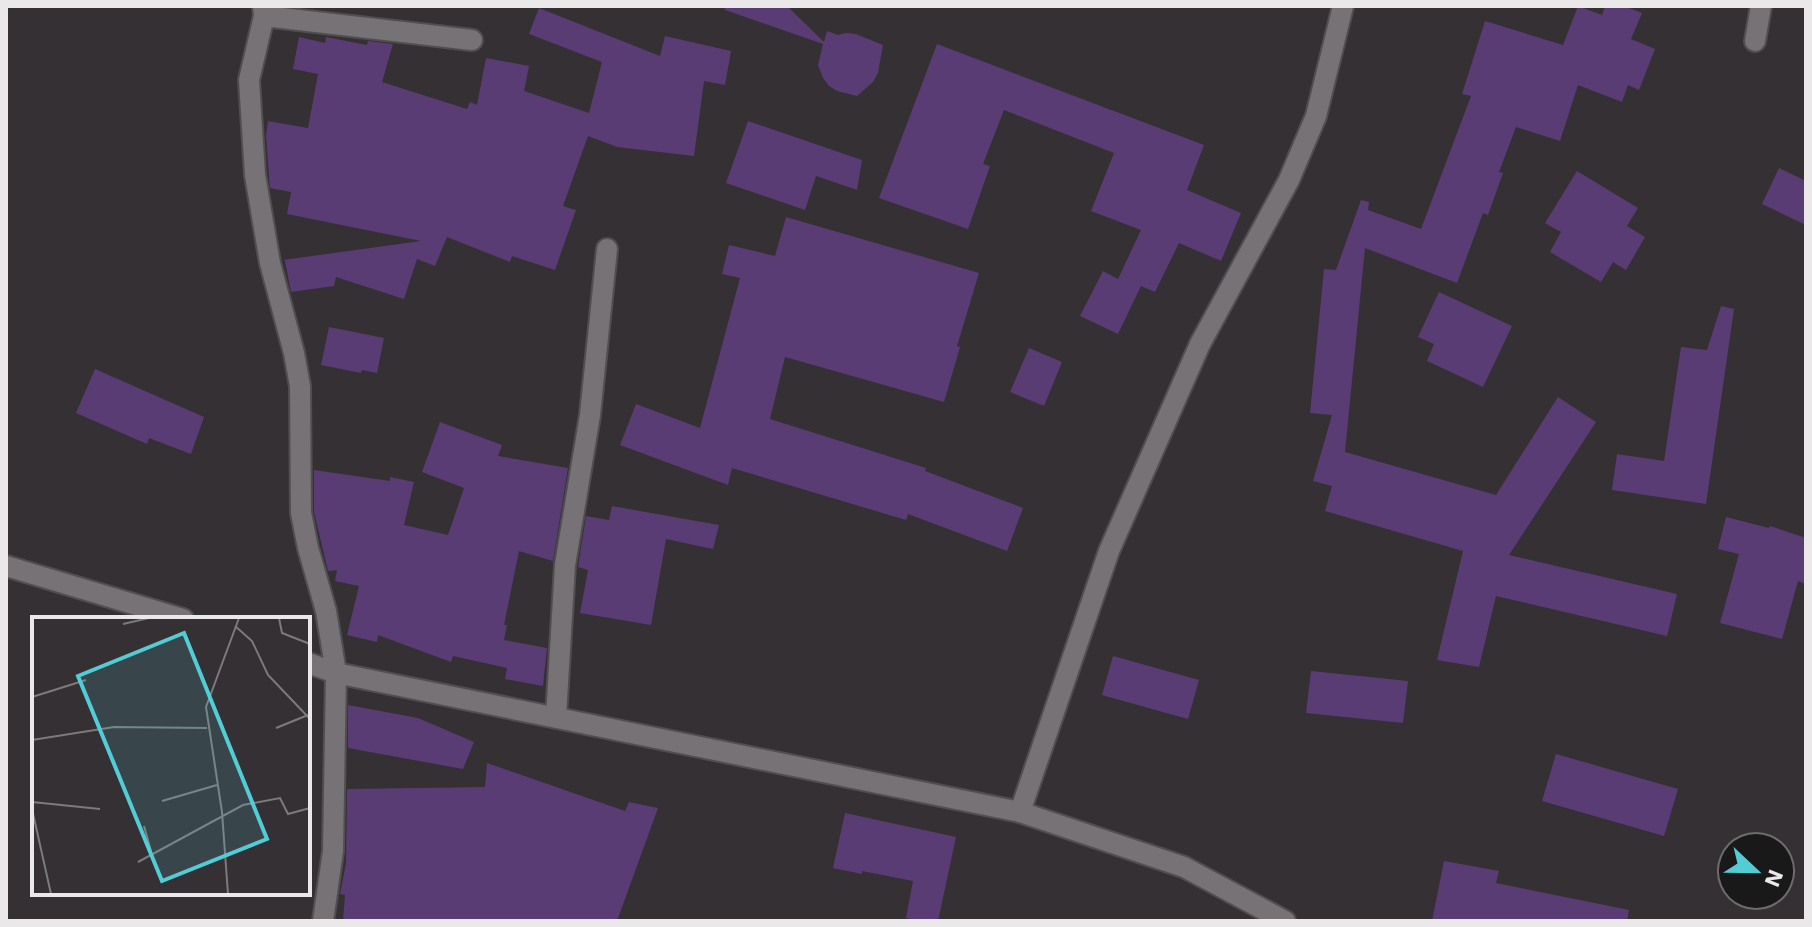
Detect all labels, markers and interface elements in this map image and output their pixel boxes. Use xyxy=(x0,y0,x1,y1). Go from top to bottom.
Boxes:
inset map xyxy=(32,617,310,895)
north arrow xyxy=(1716,831,1796,911)
text: N xyxy=(1759,866,1789,891)

